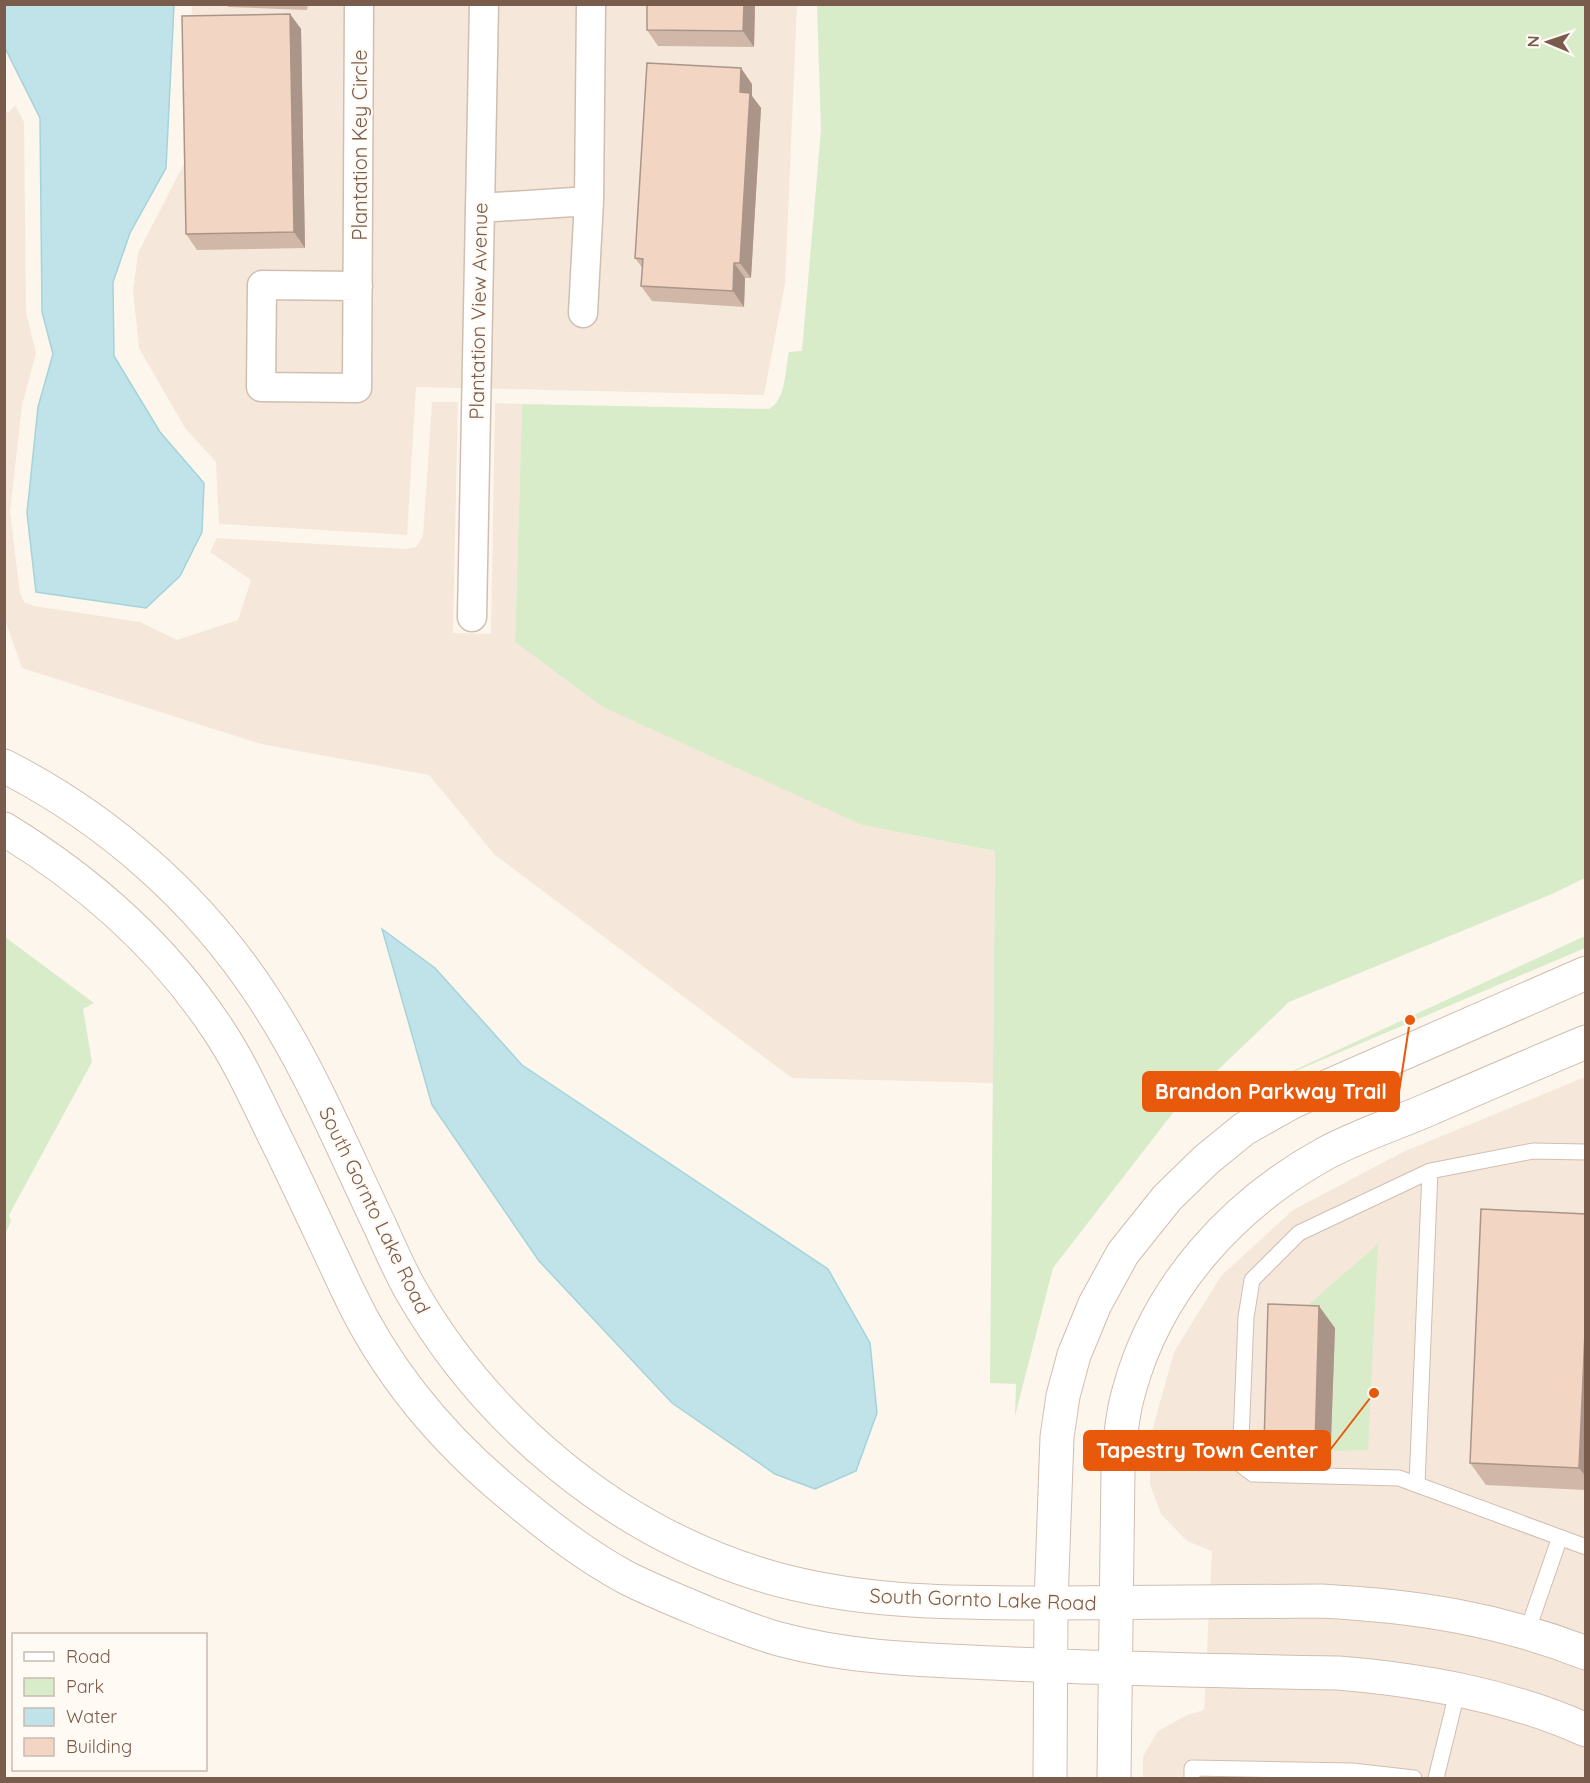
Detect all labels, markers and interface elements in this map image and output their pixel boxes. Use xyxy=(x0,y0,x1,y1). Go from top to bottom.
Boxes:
north arrow xyxy=(1518,12,1578,72)
text: N xyxy=(1523,35,1543,48)
street label: Plantation Key Circle xyxy=(347,49,372,241)
street label: Plantation View Avenue xyxy=(464,202,492,420)
callout: Brandon Parkway Trail xyxy=(1143,1072,1399,1111)
text: Brandon Parkway Trail xyxy=(1155,1078,1387,1104)
street label: South Gornto Lake Road xyxy=(314,1102,436,1318)
callout: Tapestry Town Center xyxy=(1084,1431,1330,1470)
text: Tapestry Town Center xyxy=(1096,1437,1318,1463)
street label: South Gornto Lake Road xyxy=(869,1583,1097,1615)
legend xyxy=(12,1633,207,1771)
text: Road xyxy=(66,1645,111,1668)
text: Park xyxy=(66,1675,104,1698)
text: Water xyxy=(66,1705,117,1728)
text: Building xyxy=(66,1735,132,1758)

